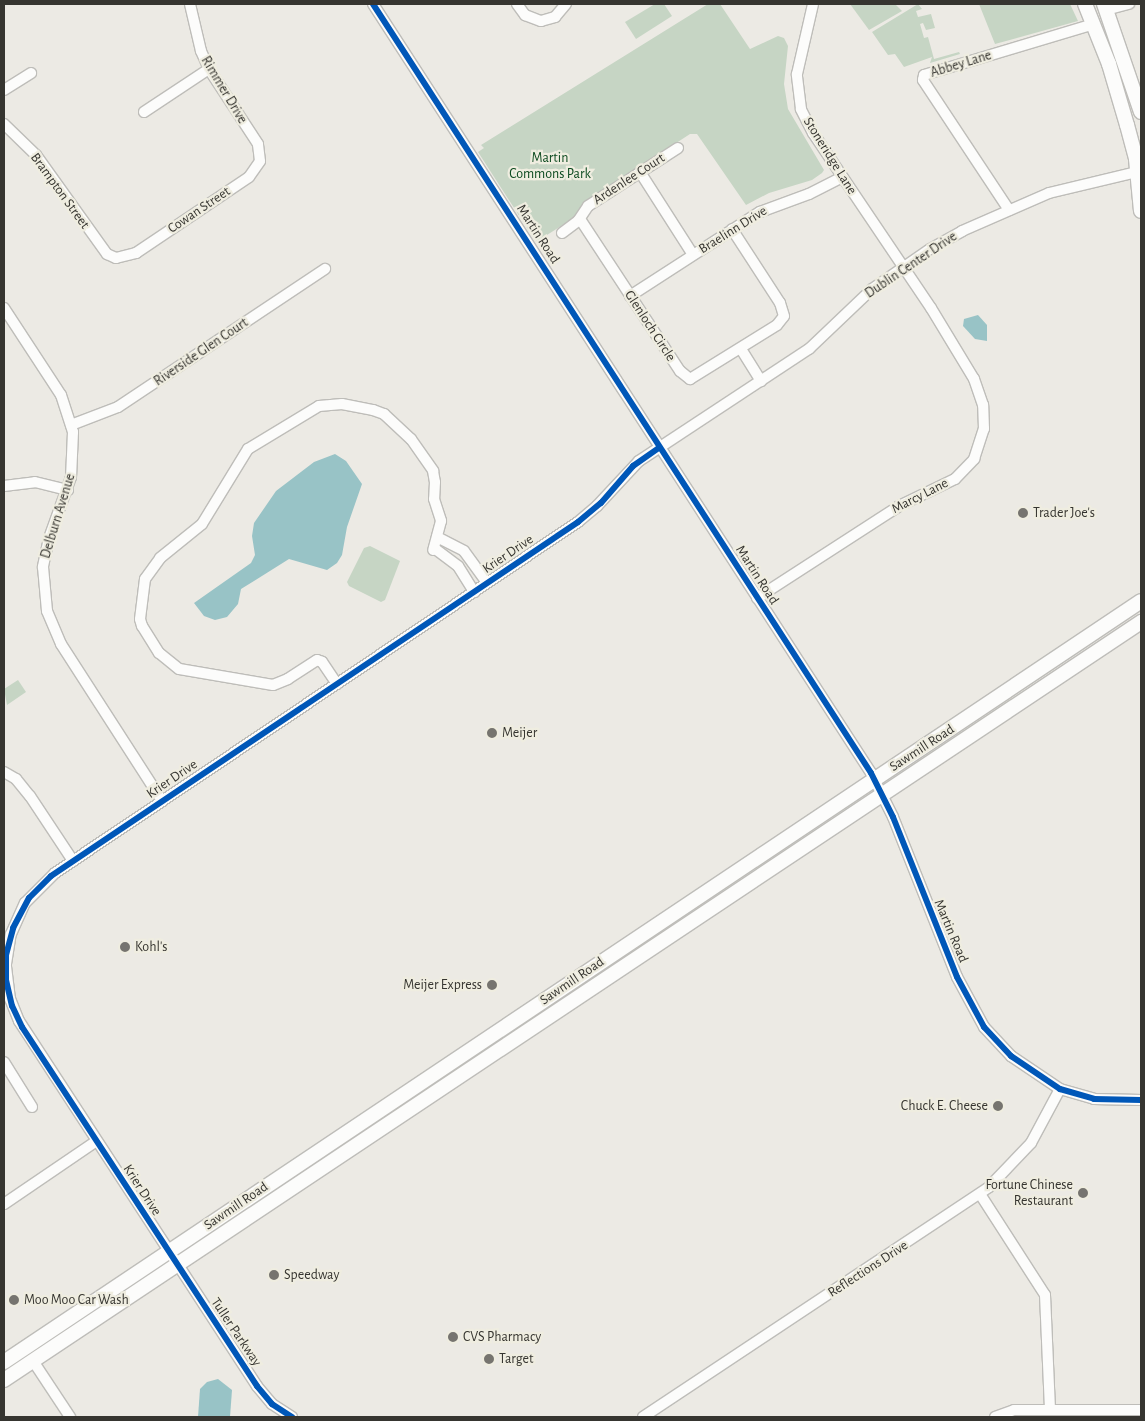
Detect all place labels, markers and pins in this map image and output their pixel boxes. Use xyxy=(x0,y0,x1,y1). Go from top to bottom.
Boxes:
place label: Trader Joe's xyxy=(1033,505,1095,521)
marker: Trader Joe's xyxy=(1017,507,1029,519)
place label: Meijer xyxy=(502,725,537,741)
marker: Meijer xyxy=(486,727,498,739)
place label: Kohl's xyxy=(135,939,167,955)
marker: Kohl's xyxy=(119,941,131,953)
place label: Meijer Express xyxy=(403,977,482,993)
marker: Meijer Express xyxy=(486,979,498,991)
place label: Chuck E. Cheese xyxy=(901,1098,988,1114)
marker: Chuck E. Cheese xyxy=(992,1100,1004,1112)
place label: Fortune Chinese Restaurant xyxy=(985,1177,1073,1210)
marker: Fortune Chinese Restaurant xyxy=(1077,1187,1089,1199)
place label: Speedway xyxy=(284,1267,339,1283)
marker: Speedway xyxy=(268,1269,280,1281)
place label: Moo Moo Car Wash xyxy=(24,1292,129,1308)
marker: Moo Moo Car Wash xyxy=(8,1294,20,1306)
place label: CVS Pharmacy xyxy=(463,1329,541,1345)
marker: CVS Pharmacy xyxy=(447,1331,459,1343)
place label: Target xyxy=(499,1351,534,1367)
marker: Target xyxy=(483,1353,495,1365)

